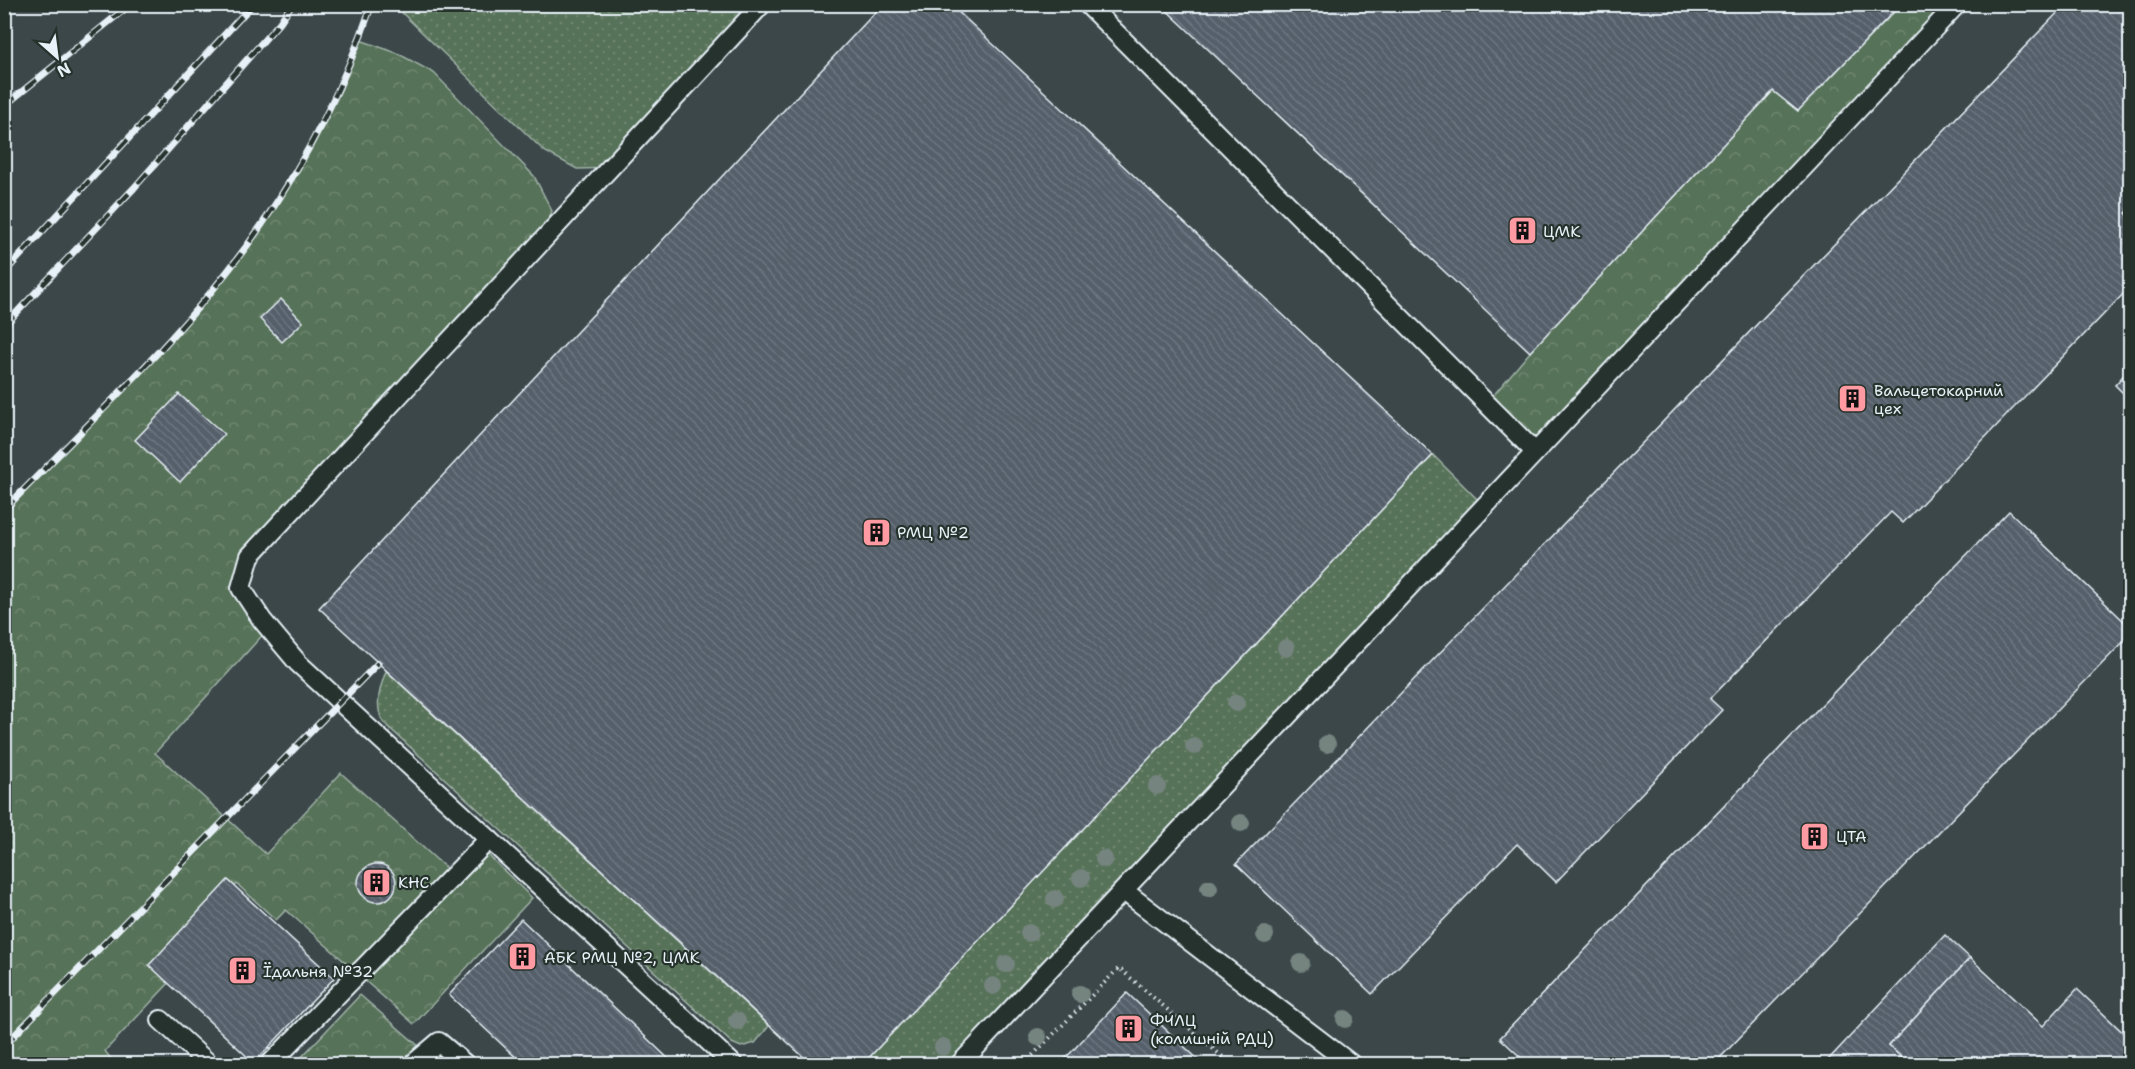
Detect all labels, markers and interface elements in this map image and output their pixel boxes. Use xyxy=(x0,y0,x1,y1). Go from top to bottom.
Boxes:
north arrow xyxy=(27,27,87,87)
text: N xyxy=(53,58,74,82)
building icon: ЦМК xyxy=(1506,215,1538,247)
place label: ЦМК xyxy=(1543,221,1581,242)
place label: Вальцетокарний цех xyxy=(1874,380,2004,419)
building icon: Вальцетокарний цех xyxy=(1837,383,1869,415)
building icon: РМЦ №2 xyxy=(860,516,892,548)
place label: РМЦ №2 xyxy=(897,522,969,543)
building icon: ЦТА xyxy=(1799,820,1831,852)
place label: ЦТА xyxy=(1836,826,1867,847)
building icon: КНС xyxy=(361,866,393,898)
place label: КНС xyxy=(398,872,430,893)
building icon: АБК РМЦ №2, ЦМК xyxy=(507,941,539,973)
place label: АБК РМЦ №2, ЦМК xyxy=(544,947,700,968)
building icon: Їдальня №32 xyxy=(226,955,258,987)
place label: Їдальня №32 xyxy=(263,961,373,982)
place label: ФЧЛЦ (колишній РДЦ) xyxy=(1150,1010,1274,1049)
building icon: ФЧЛЦ (колишній РДЦ) xyxy=(1113,1013,1145,1045)

